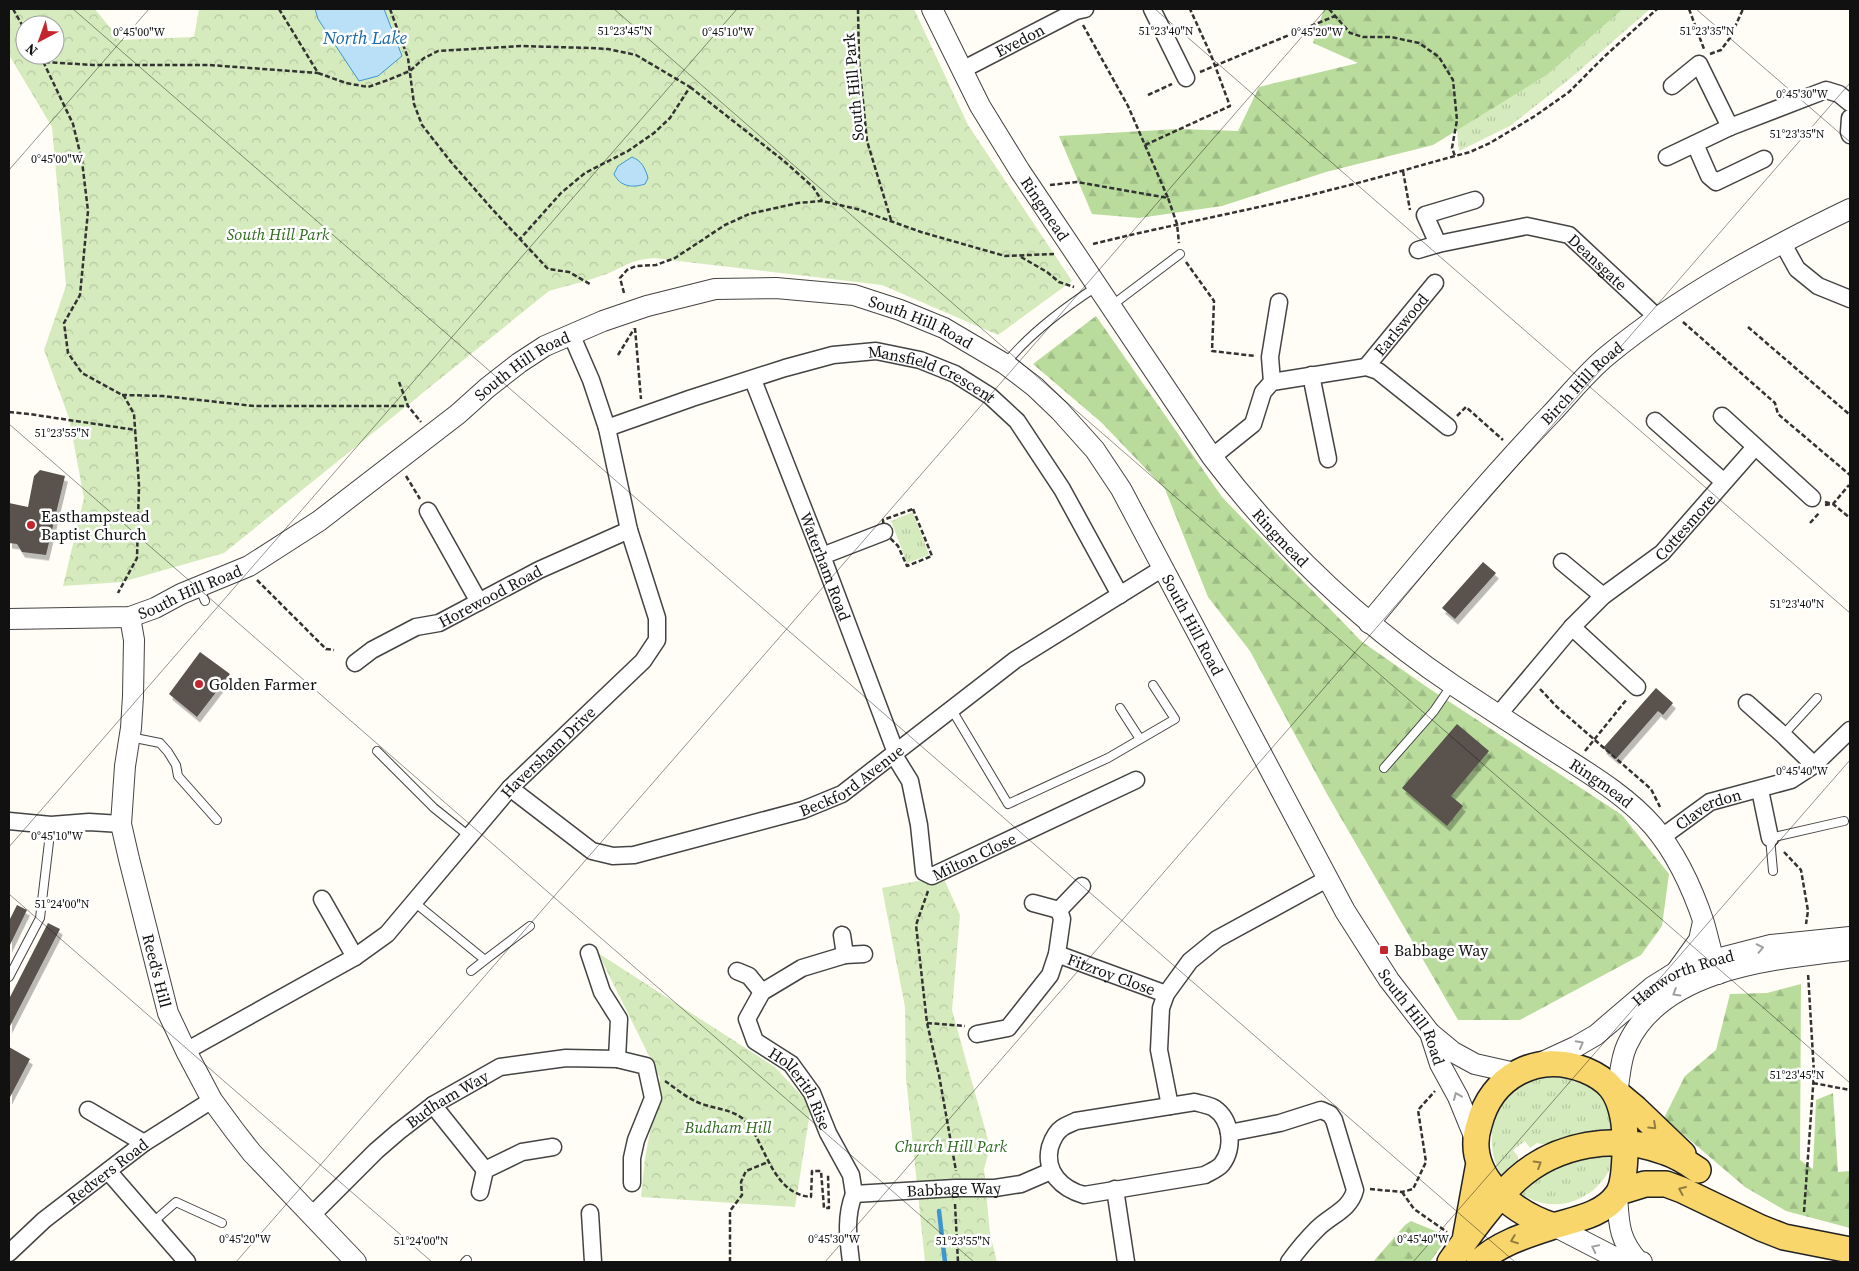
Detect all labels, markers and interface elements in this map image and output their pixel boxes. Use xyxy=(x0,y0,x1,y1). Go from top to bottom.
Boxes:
north arrow xyxy=(15,15,65,65)
street label: Evedon xyxy=(991,18,1049,62)
text: 51°23'45"N xyxy=(597,23,653,39)
text: 51°23'40"N xyxy=(1138,23,1194,39)
text: 51°23'35"N xyxy=(1679,23,1735,39)
text: 0°45'00"W xyxy=(113,24,165,40)
text: 0°45'10"W xyxy=(702,24,754,40)
text: 0°45'20"W xyxy=(1291,24,1343,40)
water label: North Lake xyxy=(322,25,408,50)
street label: South Hill Park xyxy=(837,32,869,142)
text: N xyxy=(21,39,42,61)
text: 0°45'30"W xyxy=(1776,86,1828,102)
text: 51°23'35"N xyxy=(1769,126,1825,142)
text: 0°45'00"W xyxy=(31,151,83,167)
street label: Ringmead xyxy=(1016,172,1075,245)
park label: South Hill Park xyxy=(227,223,330,245)
street label: Deansgate xyxy=(1563,229,1632,295)
street label: Earlswood xyxy=(1369,289,1433,360)
street label: South Hill Road xyxy=(866,290,977,354)
street label: South Hill Road xyxy=(469,326,573,406)
street label: Birch Hill Road xyxy=(1535,336,1628,429)
street label: Mansfield Crescent xyxy=(867,339,1001,408)
text: 51°23'55"N xyxy=(34,425,90,441)
street label: Cottesmore xyxy=(1650,489,1720,566)
street label: Ringmead xyxy=(1248,504,1314,572)
place label: Easthampstead Baptist Church xyxy=(41,505,149,545)
street label: Waterham Road xyxy=(795,509,856,624)
marker: Easthampstead Baptist Church xyxy=(25,519,37,531)
street label: South Hill Road xyxy=(135,559,245,624)
street label: Horewood Road xyxy=(434,560,546,633)
street label: South Hill Road xyxy=(1157,570,1229,679)
text: 51°23'40"N xyxy=(1769,596,1825,612)
place label: Golden Farmer xyxy=(209,673,317,695)
marker: Golden Farmer xyxy=(193,678,205,690)
street label: Haversham Drive xyxy=(495,701,600,802)
street label: Beckford Avenue xyxy=(796,739,908,821)
street label: Ringmead xyxy=(1565,753,1638,813)
text: 0°45'40"W xyxy=(1776,763,1828,779)
street label: Claverdon xyxy=(1671,783,1744,835)
street label: Milton Close xyxy=(928,827,1019,885)
text: 0°45'10"W xyxy=(31,828,83,844)
text: 51°24'00"N xyxy=(34,896,90,912)
street label: Reed's Hill xyxy=(137,931,177,1010)
place label: Babbage Way xyxy=(1394,939,1489,961)
one-way arrow xyxy=(1756,943,1765,953)
marker: Babbage Way xyxy=(1378,944,1390,956)
street label: Hanworth Road xyxy=(1627,944,1736,1011)
street label: Fitzroy Close xyxy=(1064,948,1159,1000)
street label: South Hill Road xyxy=(1373,964,1451,1068)
one-way arrow xyxy=(1672,986,1681,996)
one-way arrow xyxy=(1575,1040,1584,1050)
street label: Hollerith Rise xyxy=(765,1042,837,1133)
street label: Budham Way xyxy=(401,1064,493,1133)
text: 51°23'45"N xyxy=(1769,1067,1825,1083)
one-way arrow xyxy=(1453,1092,1464,1101)
park label: Budham Hill xyxy=(684,1116,772,1138)
one-way arrow xyxy=(1647,1120,1656,1129)
street label: Redvers Road xyxy=(62,1133,152,1210)
park label: Church Hill Park xyxy=(895,1135,1008,1157)
one-way arrow xyxy=(1533,1161,1542,1171)
street label: Babbage Way xyxy=(906,1176,1003,1202)
one-way arrow xyxy=(1678,1186,1687,1196)
text: 0°45'20"W xyxy=(219,1231,271,1247)
text: 0°45'30"W xyxy=(808,1231,860,1247)
text: 0°45'40"W xyxy=(1397,1231,1449,1247)
text: 51°24'00"N xyxy=(393,1233,449,1249)
text: 51°23'55"N xyxy=(935,1233,991,1249)
one-way arrow xyxy=(1511,1234,1519,1244)
one-way arrow xyxy=(1591,1243,1600,1254)

